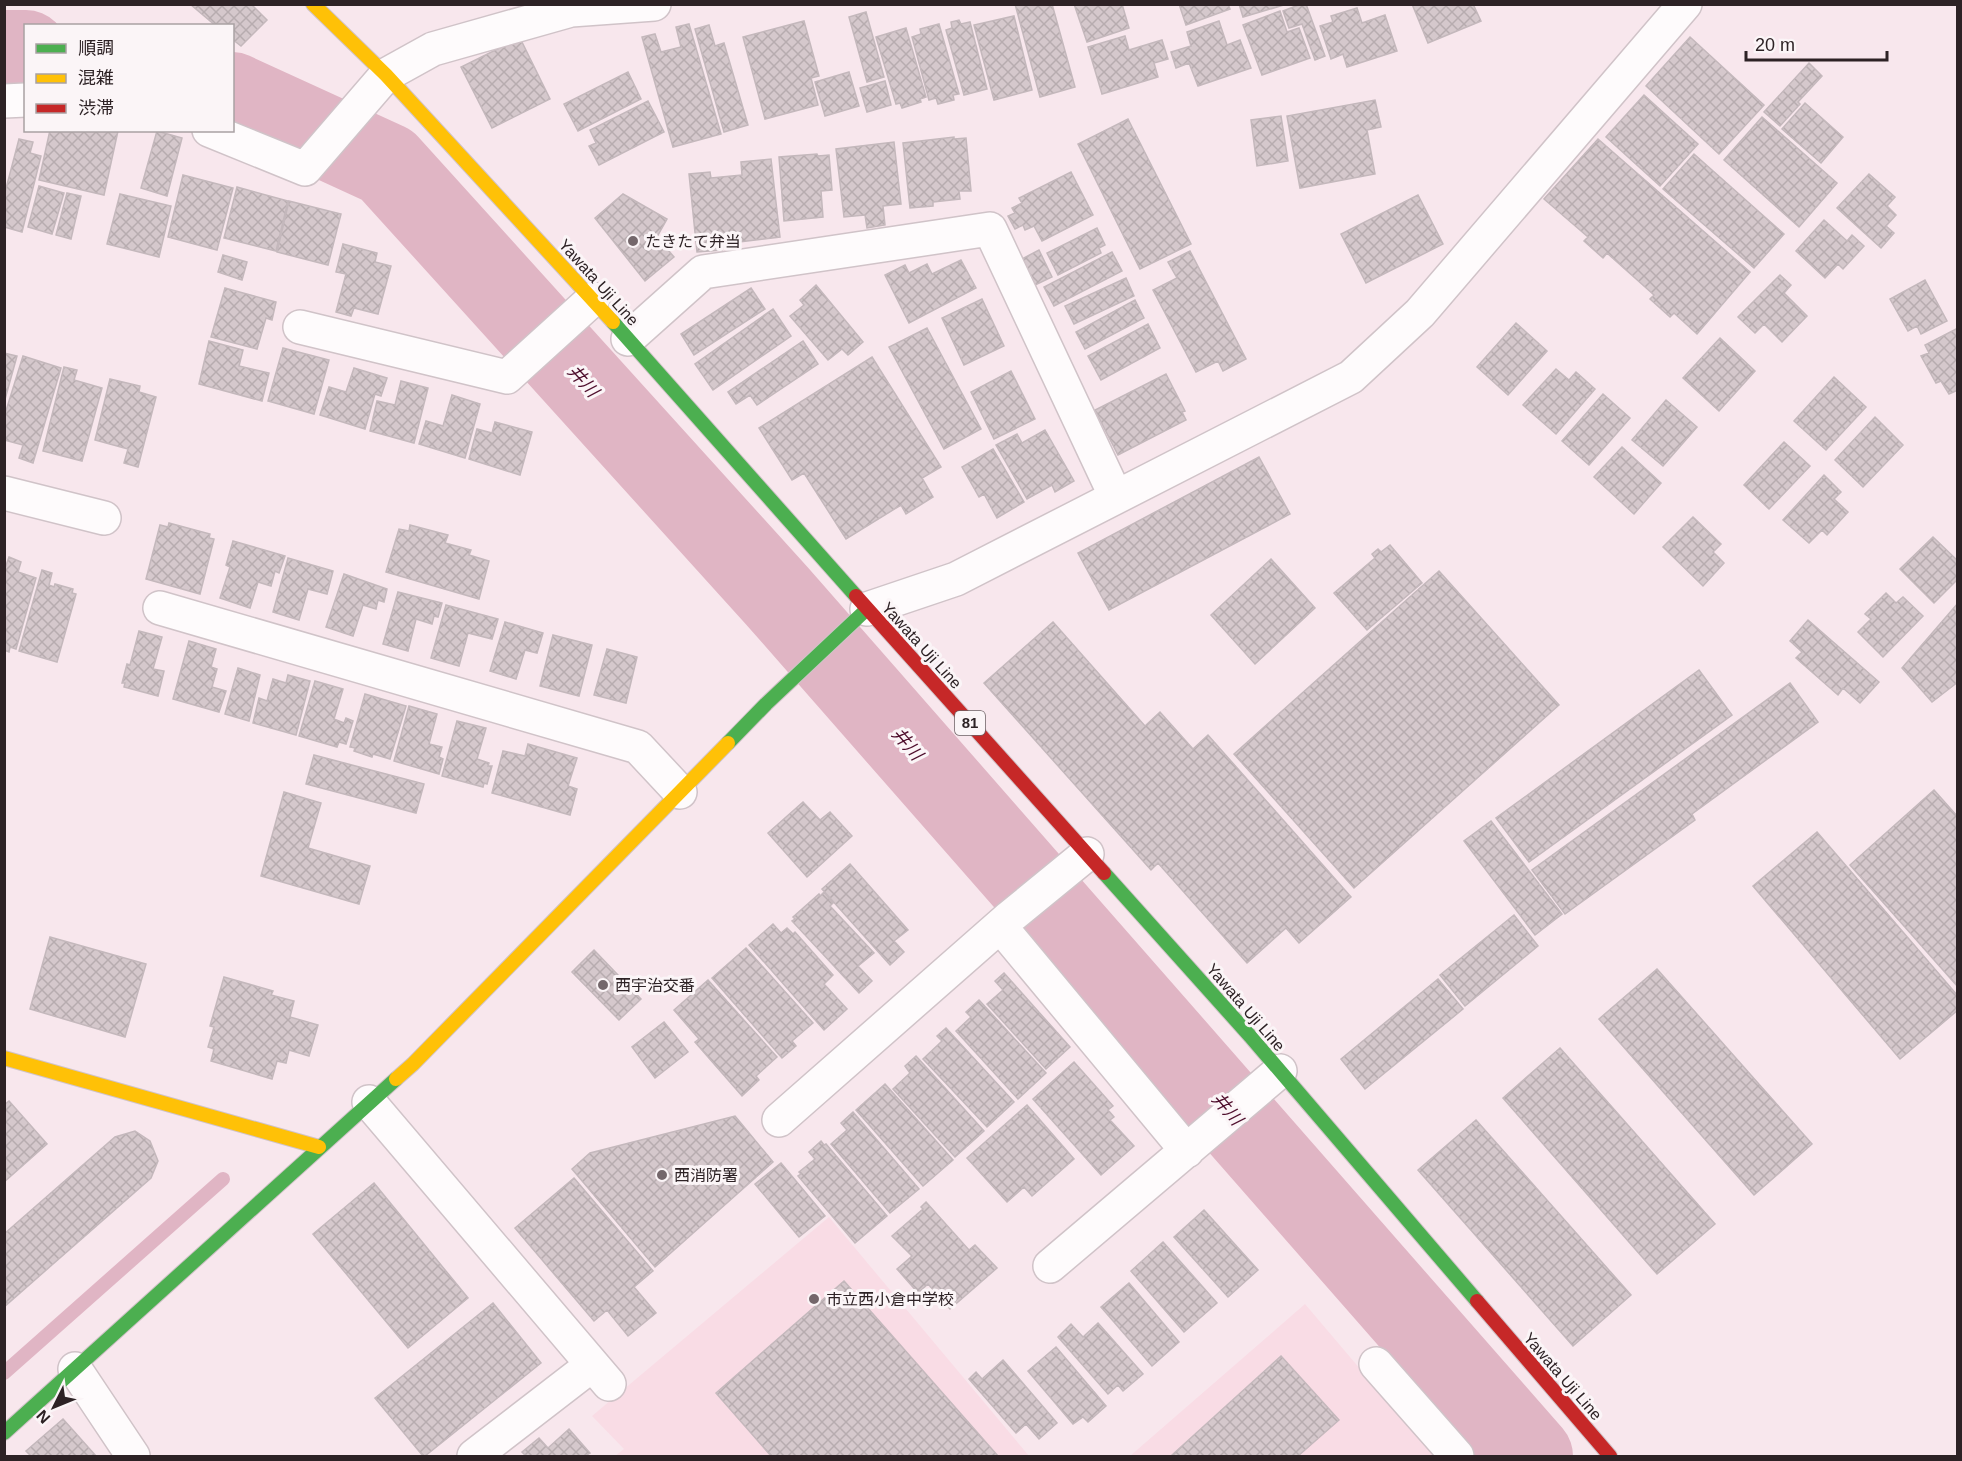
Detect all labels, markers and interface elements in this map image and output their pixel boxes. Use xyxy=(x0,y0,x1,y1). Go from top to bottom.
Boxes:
legend xyxy=(24,24,234,132)
scale bar xyxy=(1746,24,1887,62)
text: 20 m xyxy=(1755,35,1795,55)
text: 順調 xyxy=(78,38,114,58)
text: 混雑 xyxy=(78,68,114,88)
text: 渋滞 xyxy=(78,98,114,118)
place label: たきたて弁当 xyxy=(645,233,741,250)
marker: たきたて弁当 xyxy=(626,234,640,248)
street label: Yawata Uji Line xyxy=(556,236,642,329)
water label: 井川 xyxy=(564,361,604,403)
street label: Yawata Uji Line xyxy=(879,599,965,692)
road number: 81 xyxy=(955,711,985,735)
water label: 井川 xyxy=(888,724,928,766)
street label: Yawata Uji Line xyxy=(1203,960,1288,1054)
place label: 西宇治交番 xyxy=(615,977,695,994)
marker: 西宇治交番 xyxy=(596,978,610,992)
water label: 井川 xyxy=(1208,1089,1248,1131)
place label: 西消防署 xyxy=(674,1167,738,1184)
marker: 西消防署 xyxy=(655,1168,669,1182)
place label: 市立西小倉中学校 xyxy=(826,1291,954,1308)
marker: 市立西小倉中学校 xyxy=(807,1292,821,1306)
street label: Yawata Uji Line xyxy=(1520,1329,1605,1423)
north arrow xyxy=(24,1377,84,1437)
text: N xyxy=(33,1407,54,1427)

